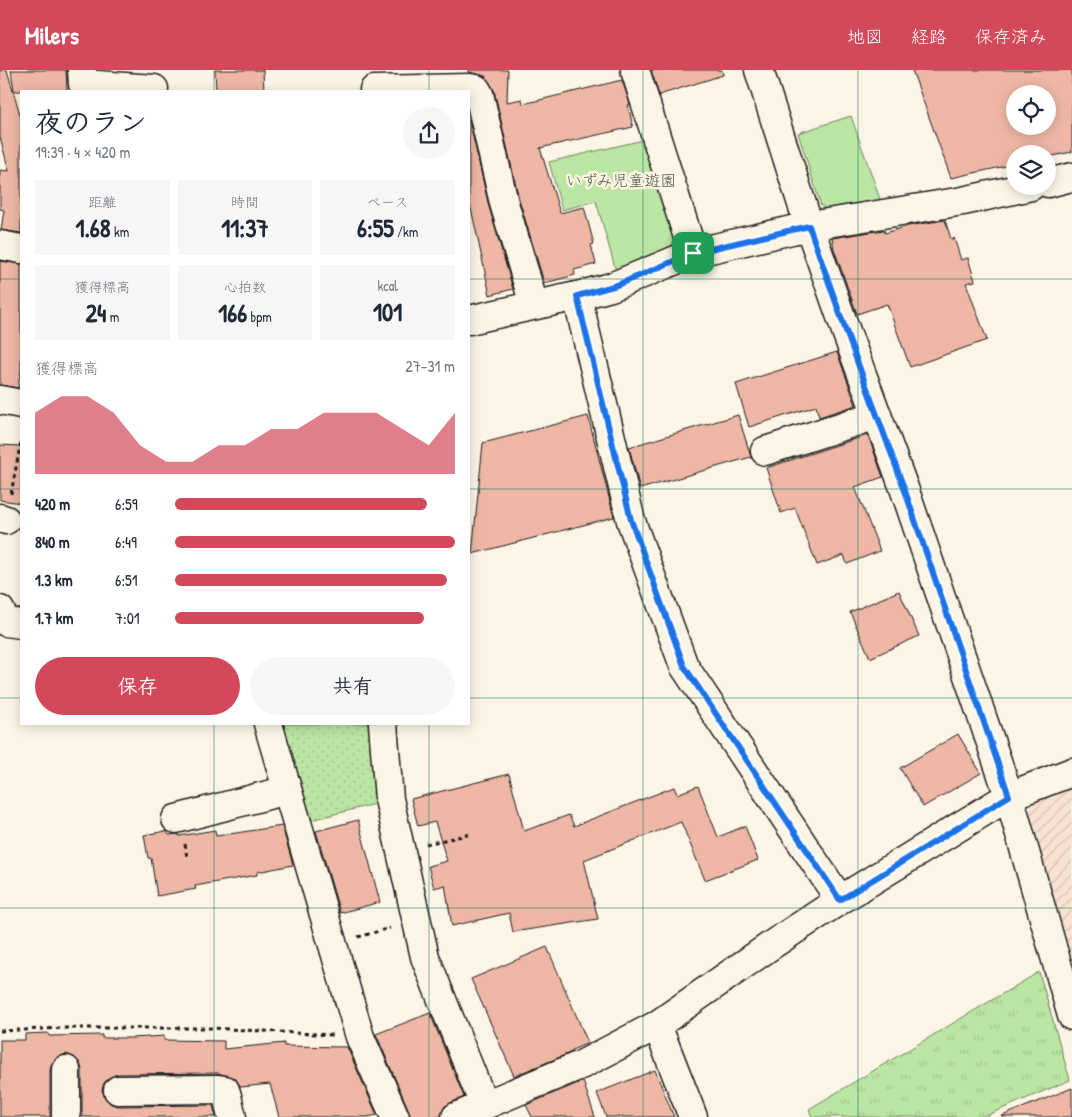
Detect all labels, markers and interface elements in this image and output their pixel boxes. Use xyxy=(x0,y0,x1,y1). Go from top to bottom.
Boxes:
text: Milers xyxy=(25,19,79,51)
text: 地図 xyxy=(847,24,883,49)
text: 経路 xyxy=(911,24,947,49)
text: 保存済み xyxy=(975,24,1047,49)
map controls xyxy=(1006,85,1056,195)
button: locate xyxy=(1006,85,1056,135)
text: 夜のラン xyxy=(35,103,147,141)
button: share xyxy=(403,107,455,159)
text: 19:39 · 4 × 420 m xyxy=(35,141,130,163)
button: layers xyxy=(1006,145,1056,195)
park label: いずみ児童遊園 xyxy=(566,169,676,191)
text: 距離 xyxy=(88,192,116,211)
text: 時間 xyxy=(231,192,259,211)
text: ペース xyxy=(367,192,408,211)
text: 1.68 xyxy=(75,211,111,245)
text: 11:37 xyxy=(221,211,269,245)
text: 6:55 xyxy=(357,211,394,245)
text: km xyxy=(111,222,129,241)
text: /km xyxy=(394,222,418,241)
pin xyxy=(672,232,714,274)
icon: arrive xyxy=(679,239,707,267)
text: kcal xyxy=(377,276,398,295)
text: 獲得標高 xyxy=(74,277,130,296)
text: 心拍数 xyxy=(224,277,266,296)
text: 101 xyxy=(373,295,402,329)
text: 24 xyxy=(85,296,106,330)
text: 166 xyxy=(218,296,247,330)
text: m xyxy=(106,307,119,326)
text: bpm xyxy=(247,307,272,326)
text: 27–31 m xyxy=(405,355,455,377)
text: 獲得標高 xyxy=(35,357,99,379)
text: 420 m xyxy=(35,493,70,515)
text: 6:59 xyxy=(115,493,138,515)
text: 840 m xyxy=(35,531,70,553)
text: 6:49 xyxy=(115,531,137,553)
text: 1.3 km xyxy=(35,569,73,591)
text: 6:51 xyxy=(115,569,138,591)
text: 1.7 km xyxy=(35,607,73,629)
text: 7:01 xyxy=(115,607,140,629)
button: 保存 xyxy=(35,657,240,715)
button: 共有 xyxy=(250,657,455,715)

